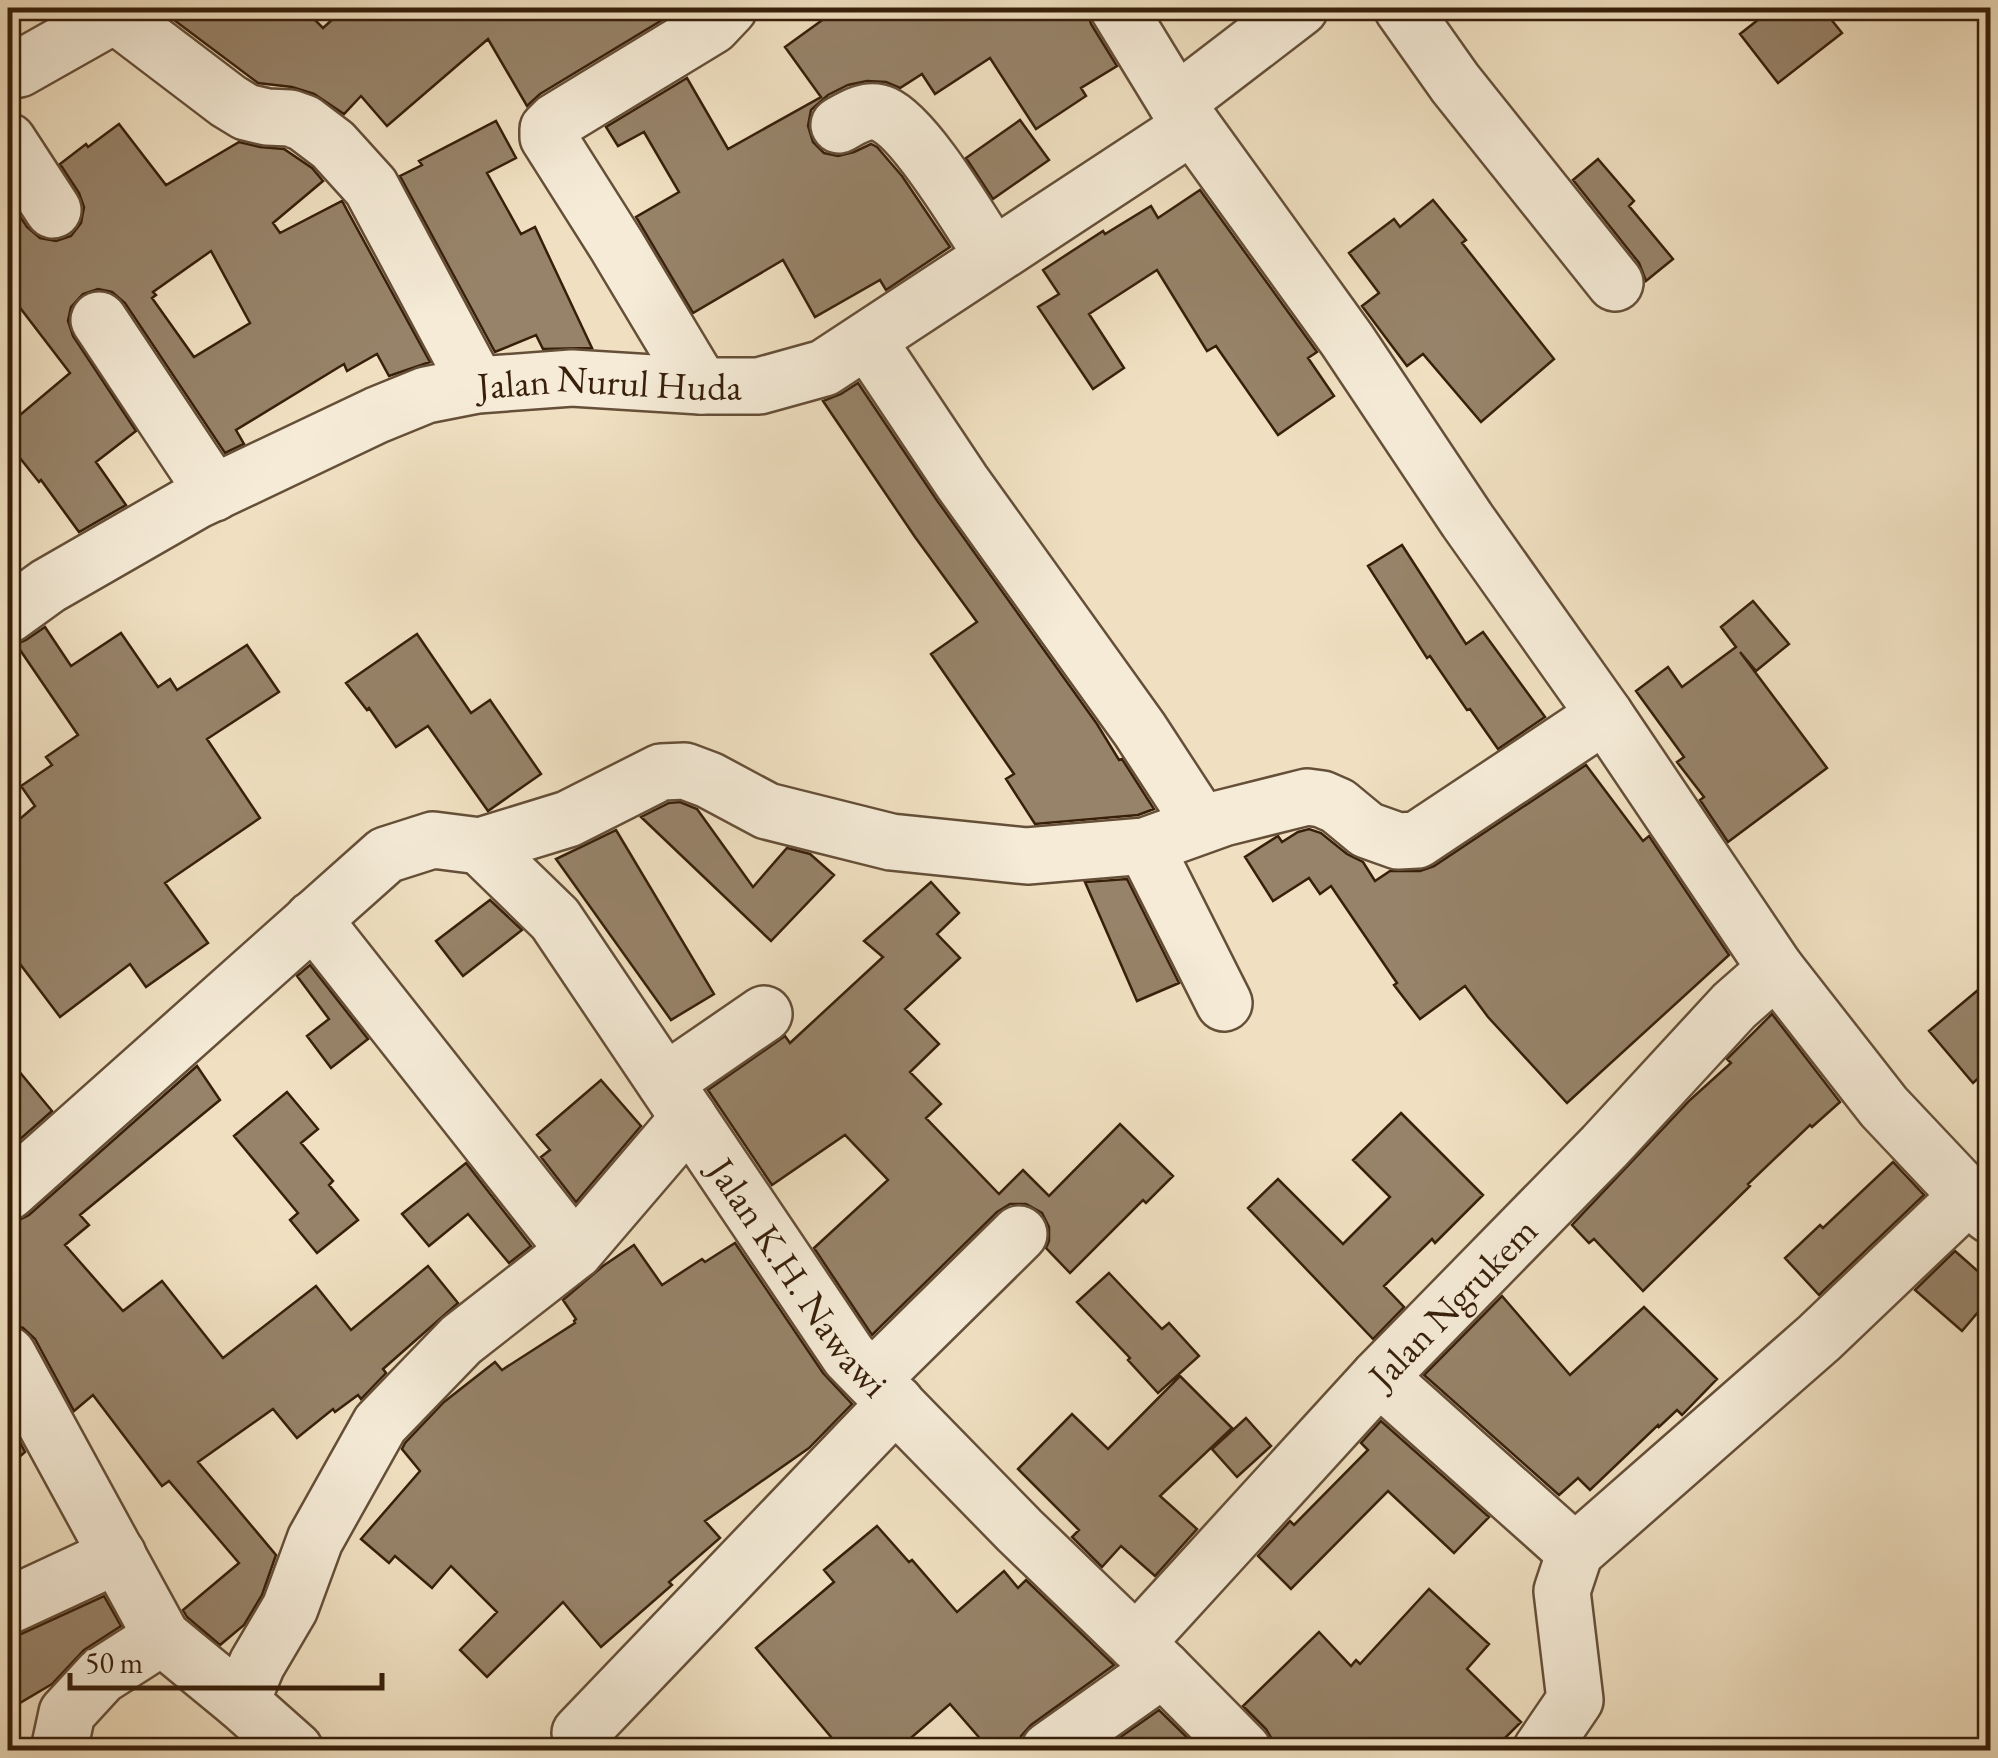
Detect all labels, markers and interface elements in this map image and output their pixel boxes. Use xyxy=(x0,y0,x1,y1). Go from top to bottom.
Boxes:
street label: Jalan Nurul Huda xyxy=(472,353,742,411)
street label: Jalan K.H. Nawawi xyxy=(696,1146,900,1407)
street label: Jalan Ngrukem xyxy=(1355,1206,1547,1401)
scale bar xyxy=(70,1628,382,1690)
text: 50 m xyxy=(85,1643,143,1682)

